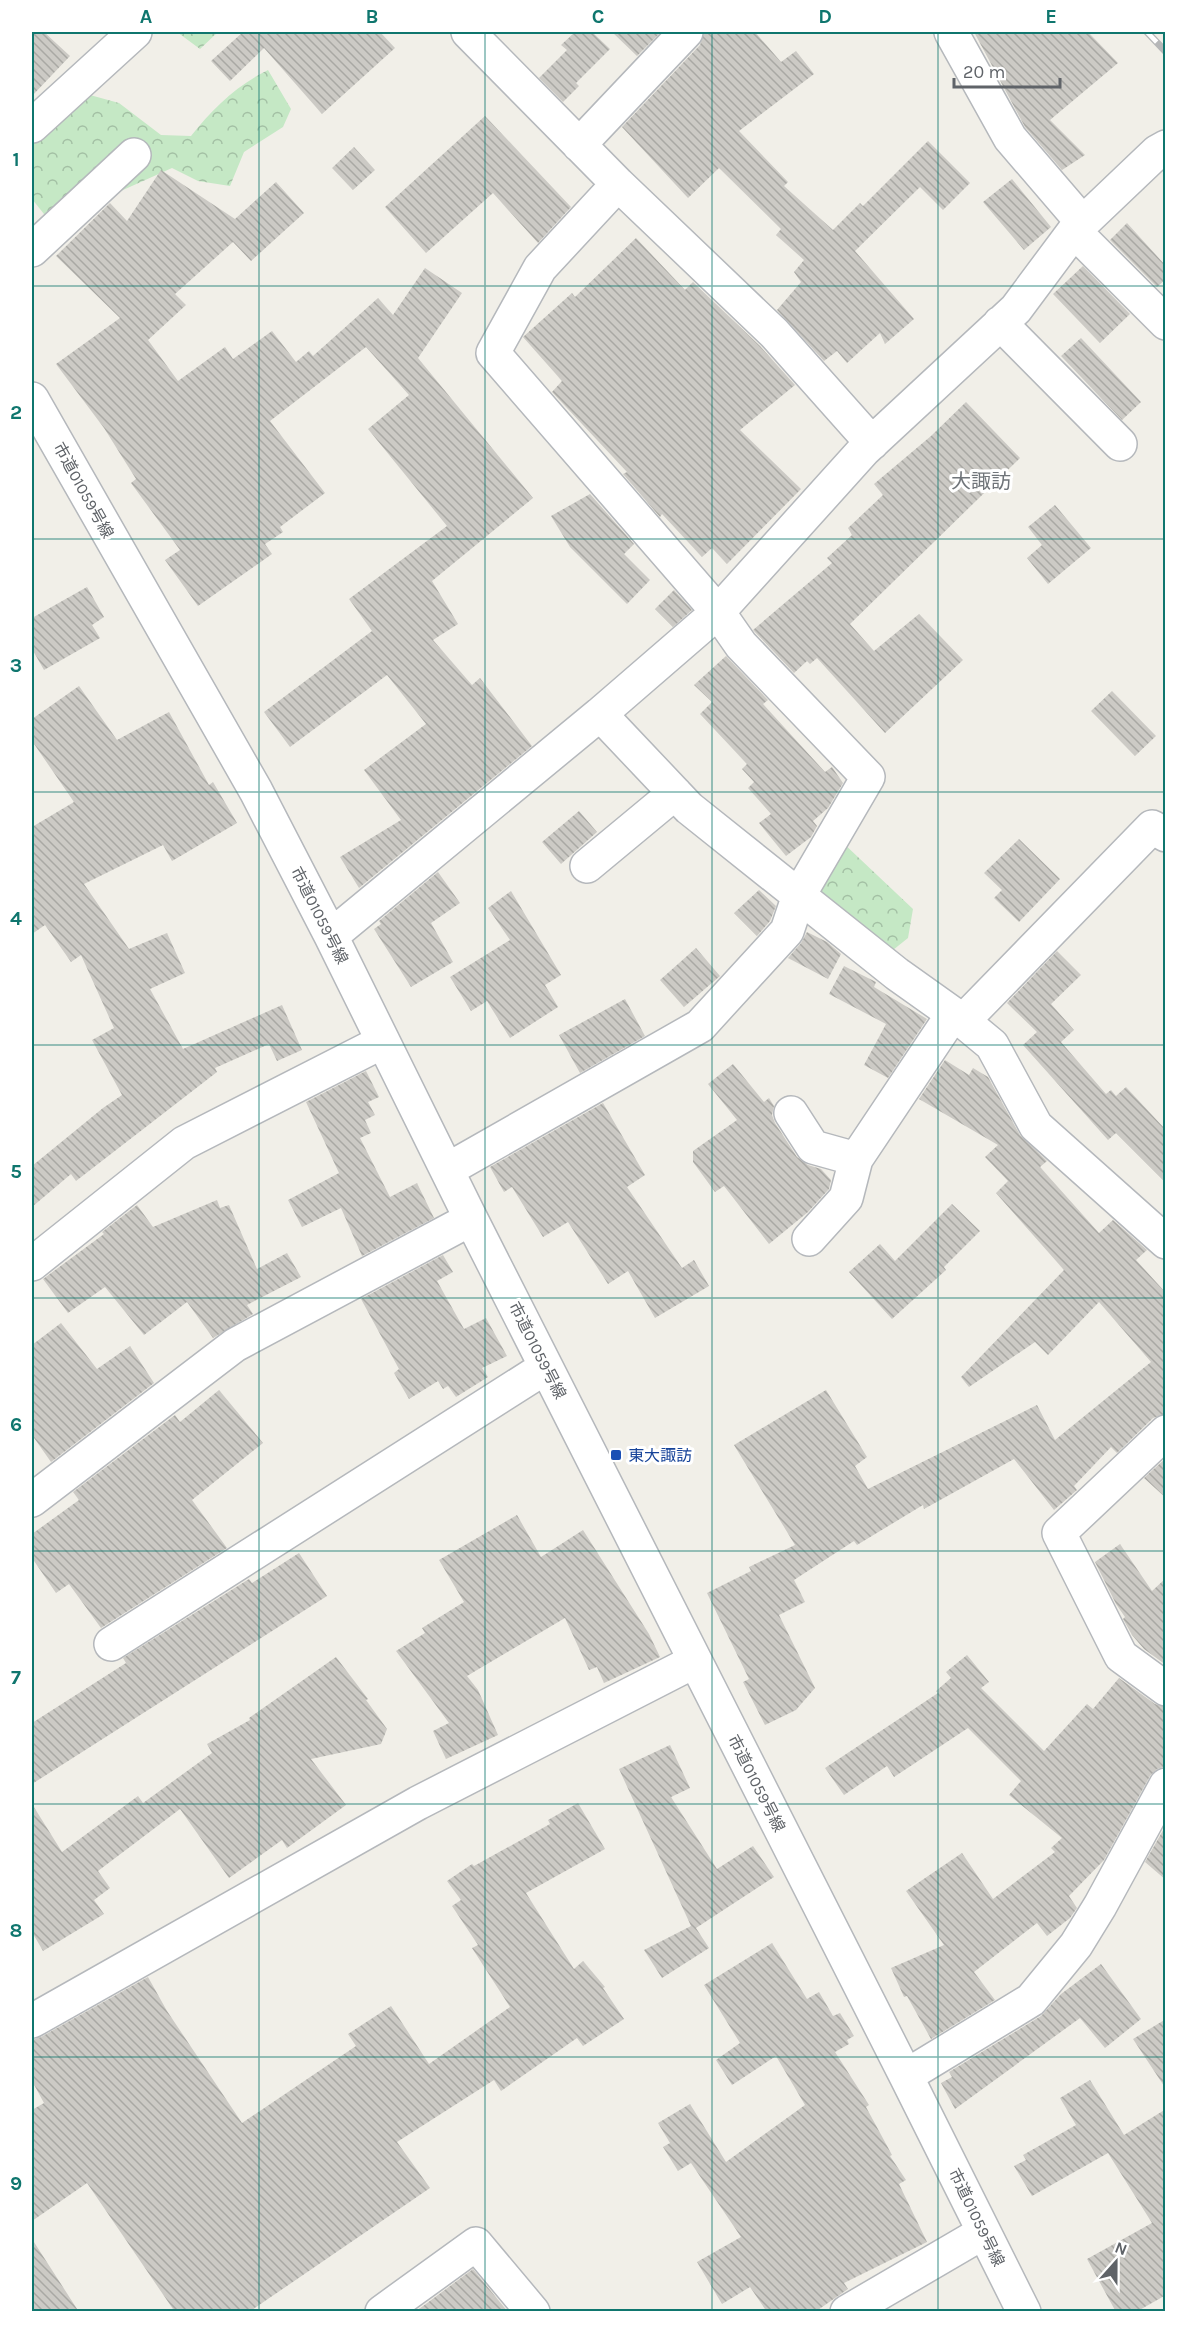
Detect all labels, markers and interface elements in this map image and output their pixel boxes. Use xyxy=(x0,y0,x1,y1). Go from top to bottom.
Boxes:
text: A xyxy=(140,5,153,28)
text: B xyxy=(366,5,378,28)
text: C xyxy=(592,5,604,28)
text: D xyxy=(818,5,832,28)
text: E xyxy=(1045,5,1057,28)
scale bar xyxy=(954,51,1060,89)
text: 20 m xyxy=(963,61,1005,83)
text: 1 xyxy=(12,148,20,171)
text: 2 xyxy=(10,401,22,424)
street label: 市道01059号線 xyxy=(49,439,118,541)
district label: 大諏訪 xyxy=(951,470,1011,493)
text: 3 xyxy=(10,654,22,677)
street label: 市道01059号線 xyxy=(287,863,352,967)
text: 4 xyxy=(10,907,22,930)
text: 5 xyxy=(10,1160,22,1183)
street label: 市道01059号線 xyxy=(505,1298,570,1402)
text: 6 xyxy=(10,1413,22,1436)
place label: 東大諏訪 xyxy=(628,1446,692,1465)
marker: 東大諏訪 xyxy=(609,1448,623,1462)
text: 7 xyxy=(11,1666,21,1689)
street label: 市道01059号線 xyxy=(724,1731,789,1835)
text: 8 xyxy=(10,1919,22,1942)
street label: 市道01059号線 xyxy=(945,2165,1008,2269)
text: 9 xyxy=(10,2172,22,2195)
north arrow xyxy=(1086,2232,1146,2292)
text: N xyxy=(1112,2238,1130,2259)

